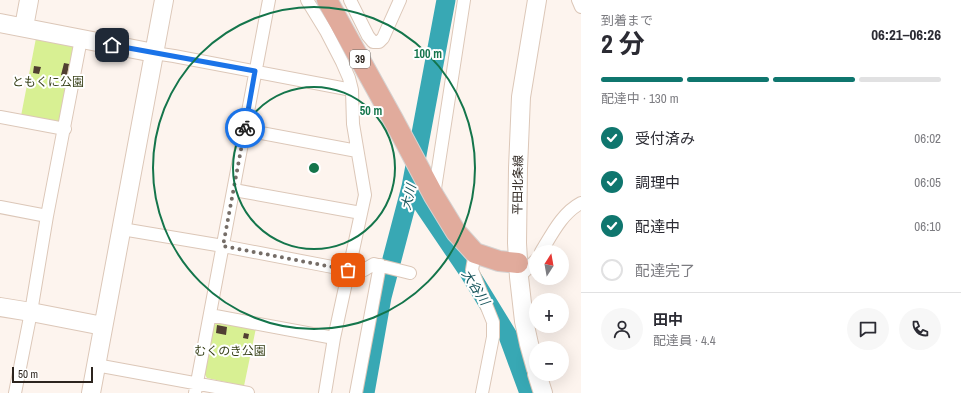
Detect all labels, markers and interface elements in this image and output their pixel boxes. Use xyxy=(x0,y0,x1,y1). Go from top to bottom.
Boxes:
text: 到着まで xyxy=(601,12,653,29)
text: 06:21–06:26 xyxy=(871,24,941,45)
text: 2 分 xyxy=(601,26,645,61)
pin xyxy=(95,28,129,62)
icon: home xyxy=(101,34,123,56)
text: 100 m xyxy=(414,46,442,62)
road number: 39 xyxy=(350,50,370,68)
park label: ともくに公園 xyxy=(12,74,84,90)
text: 配達中 · 130 m xyxy=(601,90,679,107)
text: 50 m xyxy=(360,103,382,119)
courier xyxy=(225,108,265,148)
icon: bike xyxy=(234,117,256,139)
icon: check xyxy=(601,127,623,149)
text: 受付済み xyxy=(635,128,695,149)
text: 06:02 xyxy=(914,130,941,147)
street label: 平田北条線 xyxy=(509,155,527,215)
centre of rings xyxy=(307,161,321,175)
icon: check xyxy=(601,171,623,193)
text: 調理中 xyxy=(635,172,680,193)
text: 06:05 xyxy=(914,174,941,191)
water label: 大川 xyxy=(397,181,420,212)
icon: check xyxy=(601,215,623,237)
text: 配達中 xyxy=(635,216,680,237)
text: 06:10 xyxy=(914,218,941,235)
north arrow xyxy=(529,245,569,285)
map controls xyxy=(529,245,569,381)
pin xyxy=(331,253,365,287)
icon: bag xyxy=(337,259,359,281)
text: 配達完了 xyxy=(635,260,695,281)
water label: 大谷川 xyxy=(458,266,494,310)
button: + xyxy=(529,293,569,333)
button: person xyxy=(601,308,643,350)
button: chat xyxy=(847,308,889,350)
button: phone xyxy=(899,308,941,350)
text: 田中 xyxy=(653,309,683,330)
text: 配達員 · 4.4 xyxy=(653,332,716,349)
button: − xyxy=(529,341,569,381)
park label: むくのき公園 xyxy=(194,343,266,359)
scale bar xyxy=(12,365,93,384)
text: 50 m xyxy=(18,367,38,381)

